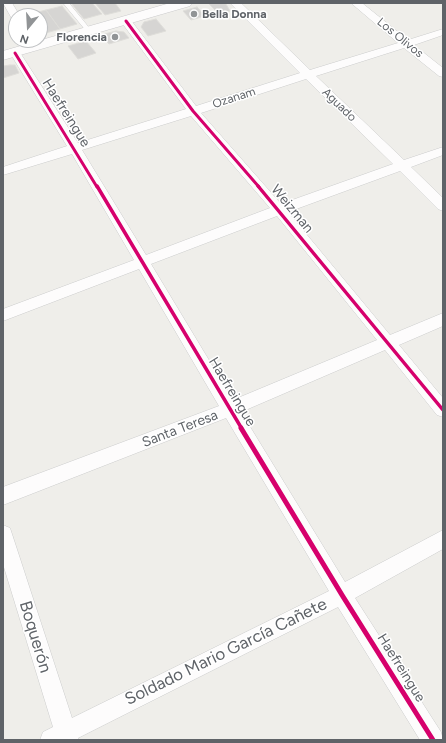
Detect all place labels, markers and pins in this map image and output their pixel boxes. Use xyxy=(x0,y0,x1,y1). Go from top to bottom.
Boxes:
place label: Bella Donna xyxy=(202,7,267,21)
marker: Bella Donna xyxy=(189,9,199,19)
place label: Florencia xyxy=(56,30,107,44)
marker: Florencia xyxy=(110,32,120,42)

